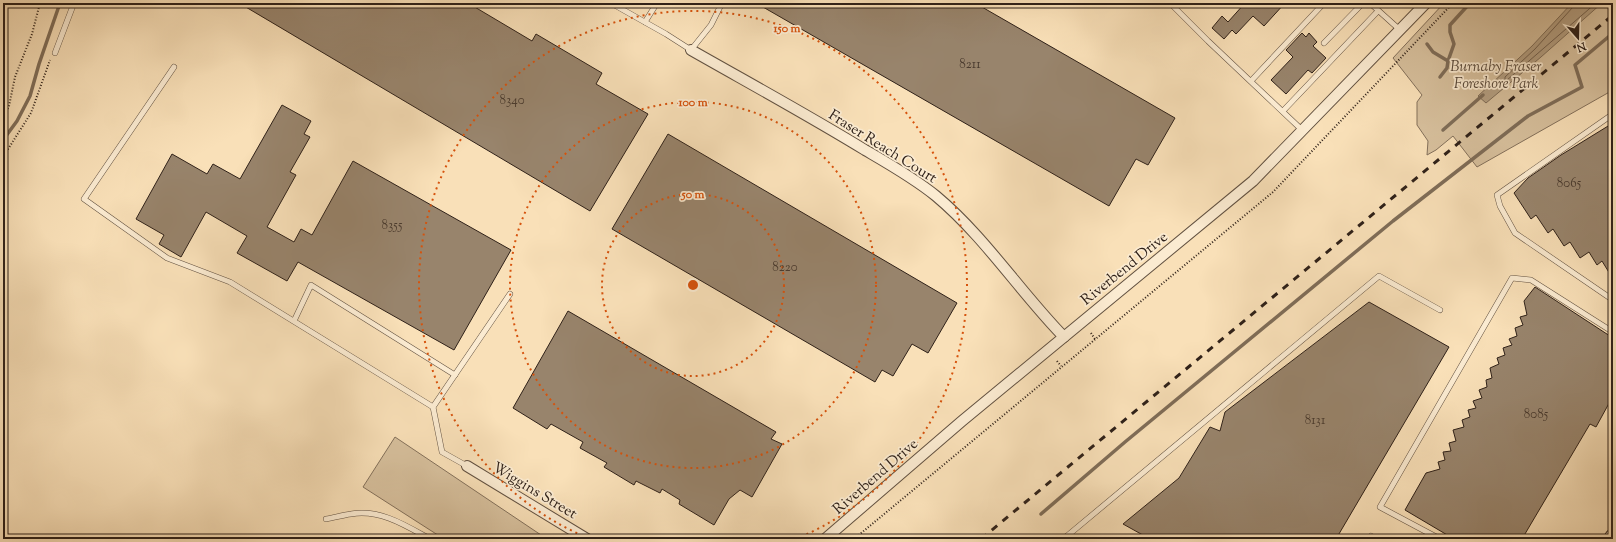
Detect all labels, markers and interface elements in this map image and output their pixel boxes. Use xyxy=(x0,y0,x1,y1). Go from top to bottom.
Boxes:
north arrow xyxy=(1558,18,1598,58)
text: 150 m xyxy=(772,20,801,38)
text: N xyxy=(1574,37,1589,56)
house number: 8211 xyxy=(959,56,981,74)
park label: Burnaby Fraser Foreshore Park xyxy=(1450,57,1542,95)
house number: 8340 xyxy=(499,92,525,110)
text: 100 m xyxy=(677,94,708,112)
street label: Fraser Reach Court xyxy=(824,105,940,189)
house number: 8065 xyxy=(1557,175,1582,193)
text: 50 m xyxy=(681,186,705,204)
house number: 8355 xyxy=(382,217,403,235)
street label: Riverbend Drive xyxy=(1077,227,1173,311)
house number: 8220 xyxy=(772,259,798,277)
centre of rings xyxy=(686,278,700,292)
house number: 8085 xyxy=(1524,406,1549,424)
house number: 8131 xyxy=(1305,412,1326,430)
street label: Riverbend Drive xyxy=(829,434,923,520)
street label: Wiggins Street xyxy=(488,458,581,525)

